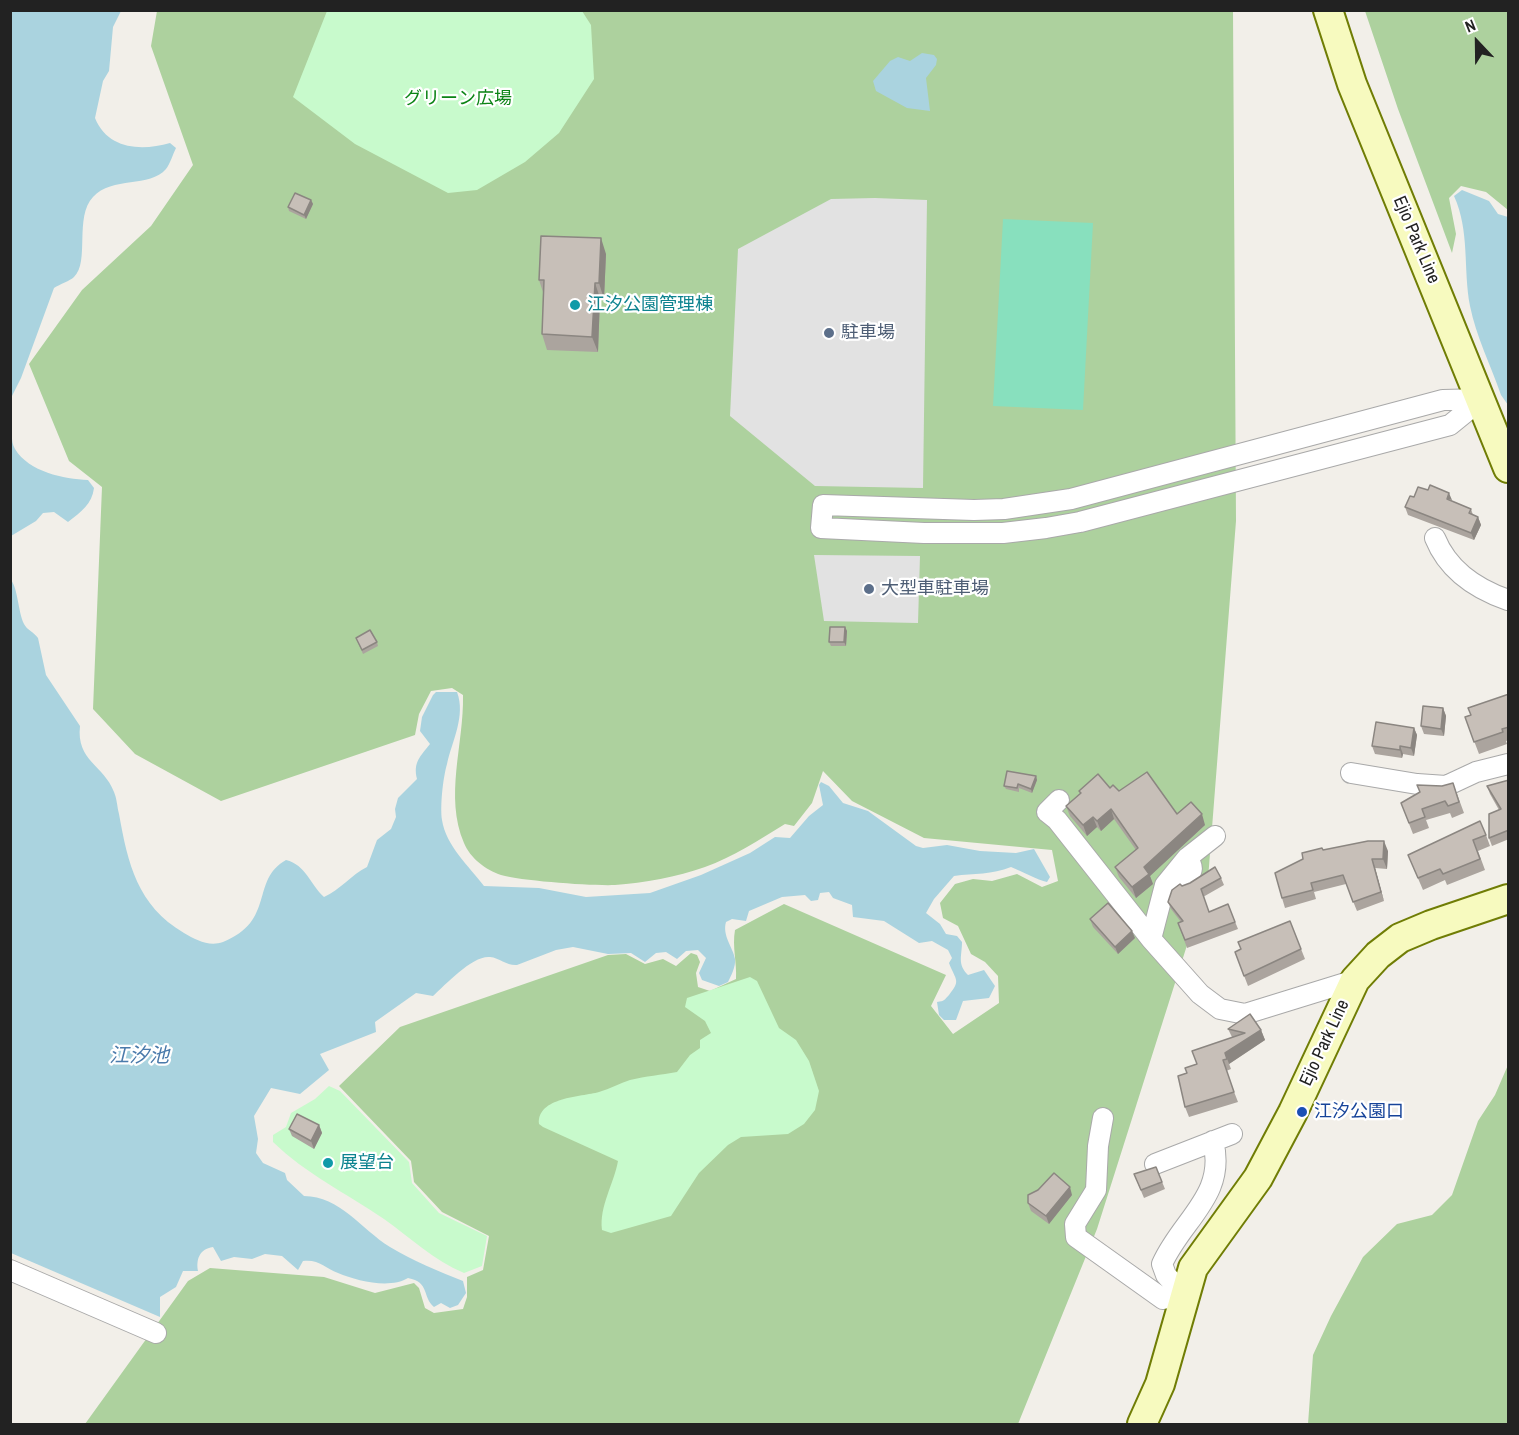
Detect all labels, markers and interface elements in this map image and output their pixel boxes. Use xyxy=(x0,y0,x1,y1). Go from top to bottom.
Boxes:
north arrow xyxy=(1447,12,1507,72)
text: N xyxy=(1462,13,1479,37)
park label: グリーン広場 xyxy=(404,88,512,110)
street label: Ejio Park Line xyxy=(1388,193,1444,287)
place label: 江汐公園管理棟 xyxy=(587,294,713,316)
marker: 江汐公園管理棟 xyxy=(568,298,582,312)
place label: 駐車場 xyxy=(841,322,895,344)
marker: 駐車場 xyxy=(822,326,836,340)
place label: 大型車駐車場 xyxy=(881,578,989,600)
marker: 大型車駐車場 xyxy=(862,582,876,596)
street label: Ejio Park Line xyxy=(1296,996,1354,1090)
water label: 江汐池 xyxy=(109,1045,169,1069)
place label: 江汐公園口 xyxy=(1314,1101,1404,1123)
marker: 江汐公園口 xyxy=(1295,1105,1309,1119)
place label: 展望台 xyxy=(340,1152,394,1174)
marker: 展望台 xyxy=(321,1156,335,1170)

